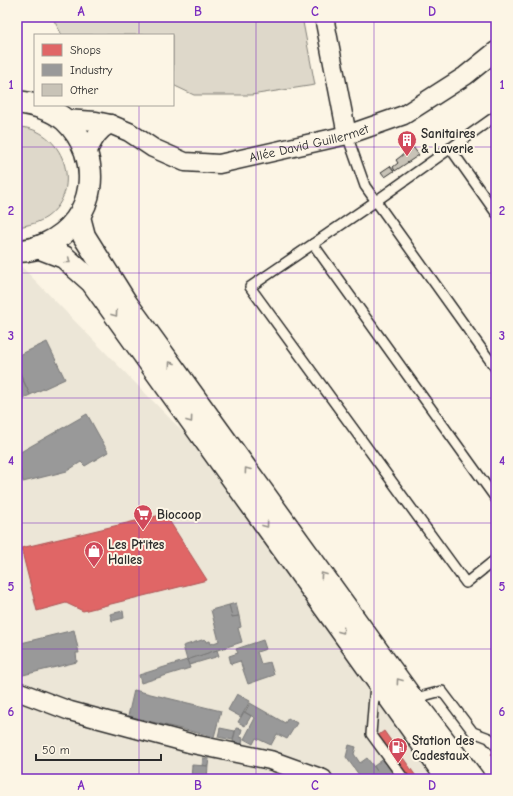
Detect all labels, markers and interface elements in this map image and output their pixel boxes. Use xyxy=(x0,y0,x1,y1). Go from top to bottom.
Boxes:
text: A xyxy=(77,4,85,19)
text: B xyxy=(194,4,202,19)
text: C xyxy=(311,4,319,19)
text: D xyxy=(428,4,436,19)
legend xyxy=(34,34,174,106)
text: Shops xyxy=(70,43,101,57)
text: Industry xyxy=(70,63,113,77)
text: 1 xyxy=(8,77,14,92)
text: 1 xyxy=(499,77,505,92)
text: Other xyxy=(70,83,99,97)
street label: Allée David Guillermet xyxy=(247,120,372,164)
place label: Sanitaires & Laverie xyxy=(421,126,476,156)
building icon: Sanitaires & Laverie xyxy=(396,129,418,157)
text: 2 xyxy=(8,203,14,218)
text: 2 xyxy=(499,203,505,218)
one-way arrow xyxy=(63,256,70,263)
one-way arrow xyxy=(110,310,118,317)
text: 3 xyxy=(8,328,14,343)
text: 3 xyxy=(499,328,505,343)
one-way arrow xyxy=(169,362,176,369)
one-way arrow xyxy=(186,415,193,422)
text: 4 xyxy=(8,453,14,468)
text: 4 xyxy=(499,453,505,468)
one-way arrow xyxy=(244,467,252,474)
supermarket icon: Biocoop xyxy=(132,503,154,531)
place label: Biocoop xyxy=(157,507,201,522)
one-way arrow xyxy=(261,521,268,528)
place label: Les Pt'ites Halles xyxy=(108,537,165,567)
shop icon: Les Pt'ites Halles xyxy=(83,540,105,568)
one-way arrow xyxy=(321,573,328,580)
text: 5 xyxy=(8,579,15,594)
text: 5 xyxy=(499,579,506,594)
one-way arrow xyxy=(337,627,345,634)
one-way arrow xyxy=(397,678,404,685)
text: 6 xyxy=(8,704,15,719)
text: 6 xyxy=(499,704,506,719)
place label: Station des Cadestaux xyxy=(412,733,475,763)
scale bar xyxy=(36,736,161,762)
fuel station icon: Station des Cadestaux xyxy=(387,736,409,764)
text: 50 m xyxy=(42,743,70,757)
text: A xyxy=(77,778,85,793)
text: B xyxy=(194,778,202,793)
text: C xyxy=(311,778,319,793)
text: D xyxy=(428,778,436,793)

